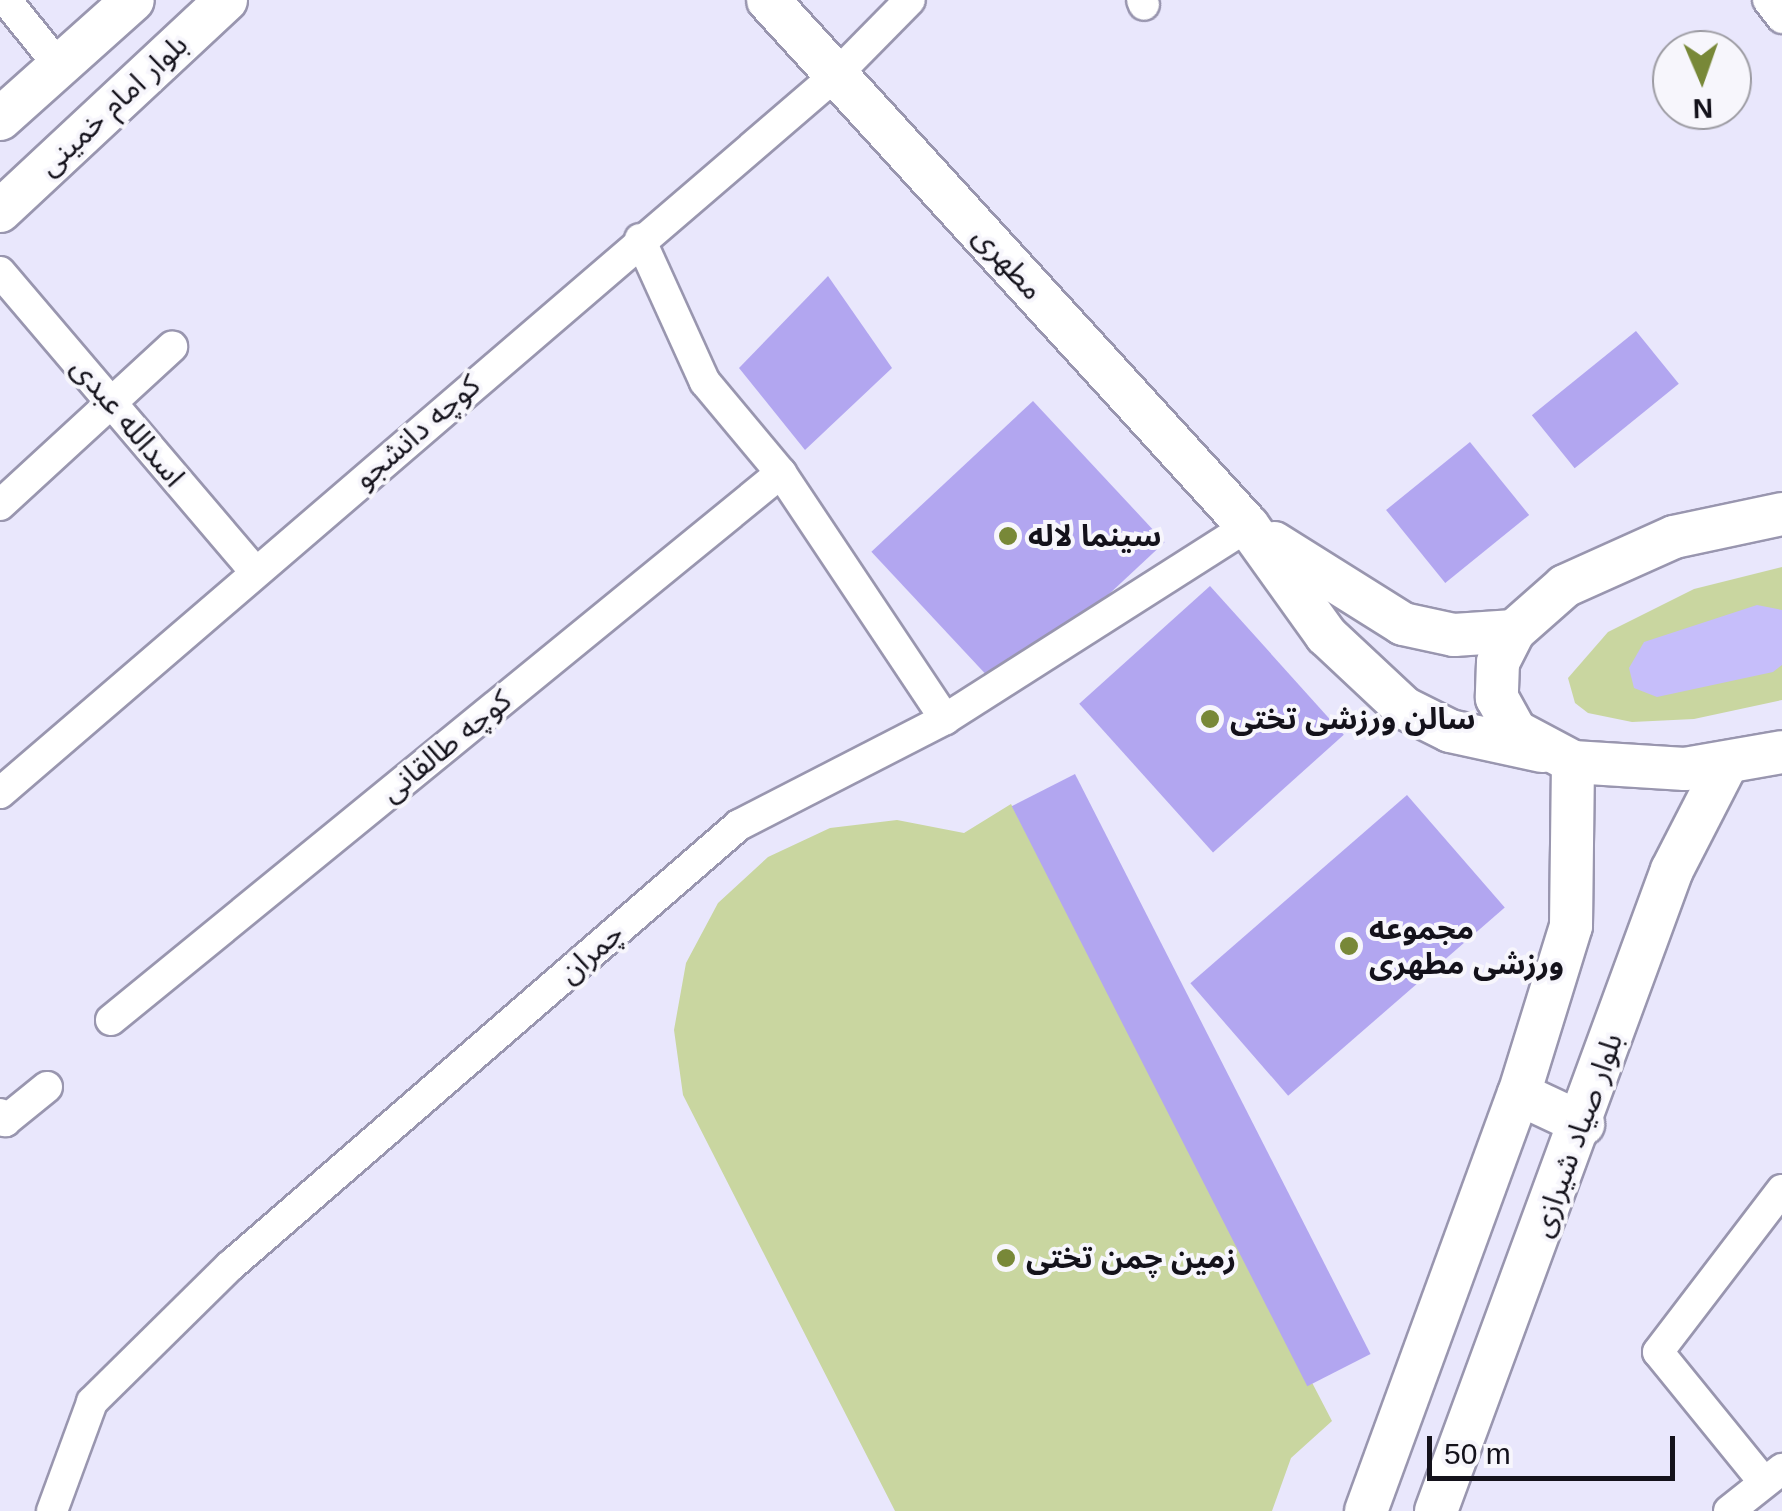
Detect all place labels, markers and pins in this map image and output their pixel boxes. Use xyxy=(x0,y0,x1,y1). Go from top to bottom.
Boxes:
place label: سینما لاله xyxy=(1028,518,1161,554)
marker: سینما لاله xyxy=(997,525,1019,547)
place label: سالن ورزشی تختی xyxy=(1230,701,1476,737)
marker: سالن ورزشی تختی xyxy=(1199,708,1221,730)
place label: مجموعه ورزشی مطهری xyxy=(1369,911,1564,982)
marker: مجموعه ورزشی مطهری xyxy=(1338,935,1360,957)
place label: زمین چمن تختی xyxy=(1026,1240,1236,1276)
marker: زمین چمن تختی xyxy=(995,1247,1017,1269)

